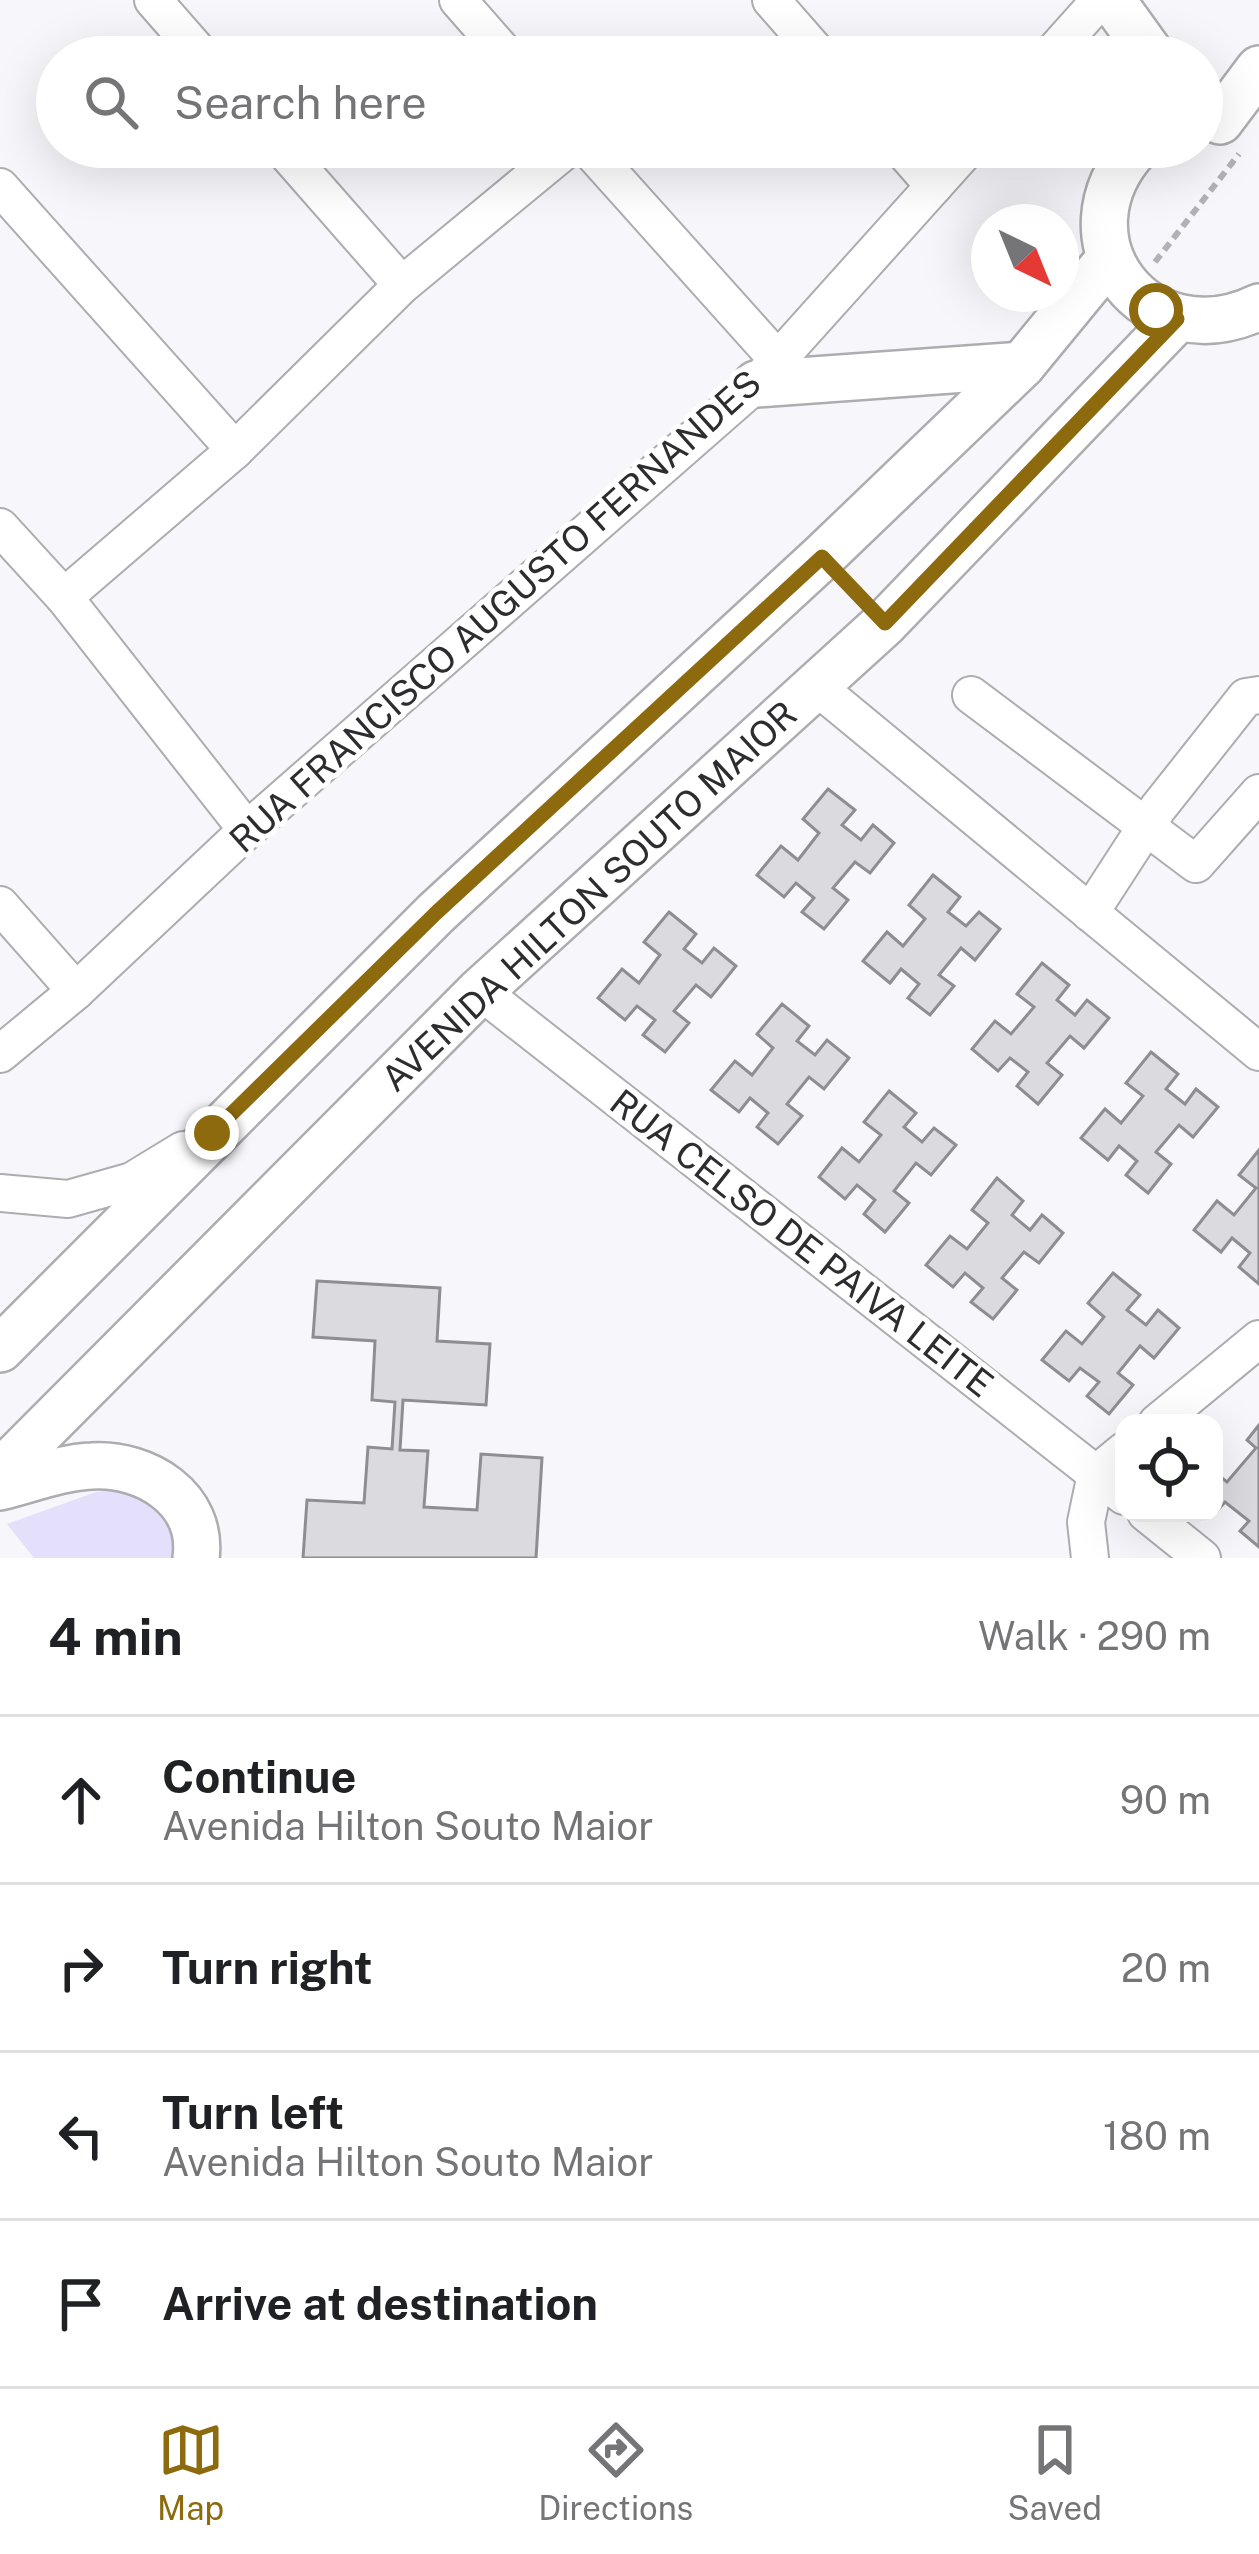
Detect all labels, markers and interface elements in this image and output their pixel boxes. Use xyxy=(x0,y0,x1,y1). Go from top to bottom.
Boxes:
search box xyxy=(36,36,1223,168)
icon: search xyxy=(78,69,144,135)
text: Search here xyxy=(174,76,427,129)
north arrow xyxy=(971,204,1079,312)
route start xyxy=(1129,283,1183,337)
street label: RUA FRANCISCO AUGUSTO FERNANDES xyxy=(221,361,769,861)
street label: AVENIDA HILTON SOUTO MAIOR xyxy=(373,692,805,1100)
street label: RUA CELSO DE PAIVA LEITE xyxy=(602,1081,1002,1405)
route end xyxy=(185,1106,239,1160)
map controls xyxy=(1115,1414,1223,1522)
button: locate xyxy=(1115,1414,1223,1522)
text: 4 min xyxy=(48,1607,183,1666)
text: Walk · 290 m xyxy=(978,1613,1211,1659)
text: Continue xyxy=(162,1750,356,1803)
icon: ahead xyxy=(48,1767,114,1833)
text: 90 m xyxy=(1120,1777,1211,1823)
text: Avenida Hilton Souto Maior xyxy=(162,1803,654,1849)
icon: right xyxy=(48,1935,114,2001)
text: Turn right xyxy=(162,1941,373,1994)
text: 20 m xyxy=(1121,1945,1211,1991)
text: Turn left xyxy=(162,2086,344,2139)
icon: left xyxy=(48,2103,114,2169)
text: 180 m xyxy=(1103,2113,1211,2159)
text: Avenida Hilton Souto Maior xyxy=(162,2139,654,2185)
icon: arrive xyxy=(48,2271,114,2337)
text: Arrive at destination xyxy=(162,2277,598,2330)
tab: Map xyxy=(157,2417,224,2527)
tab: Directions xyxy=(538,2417,693,2527)
tab: Saved xyxy=(1008,2417,1102,2527)

